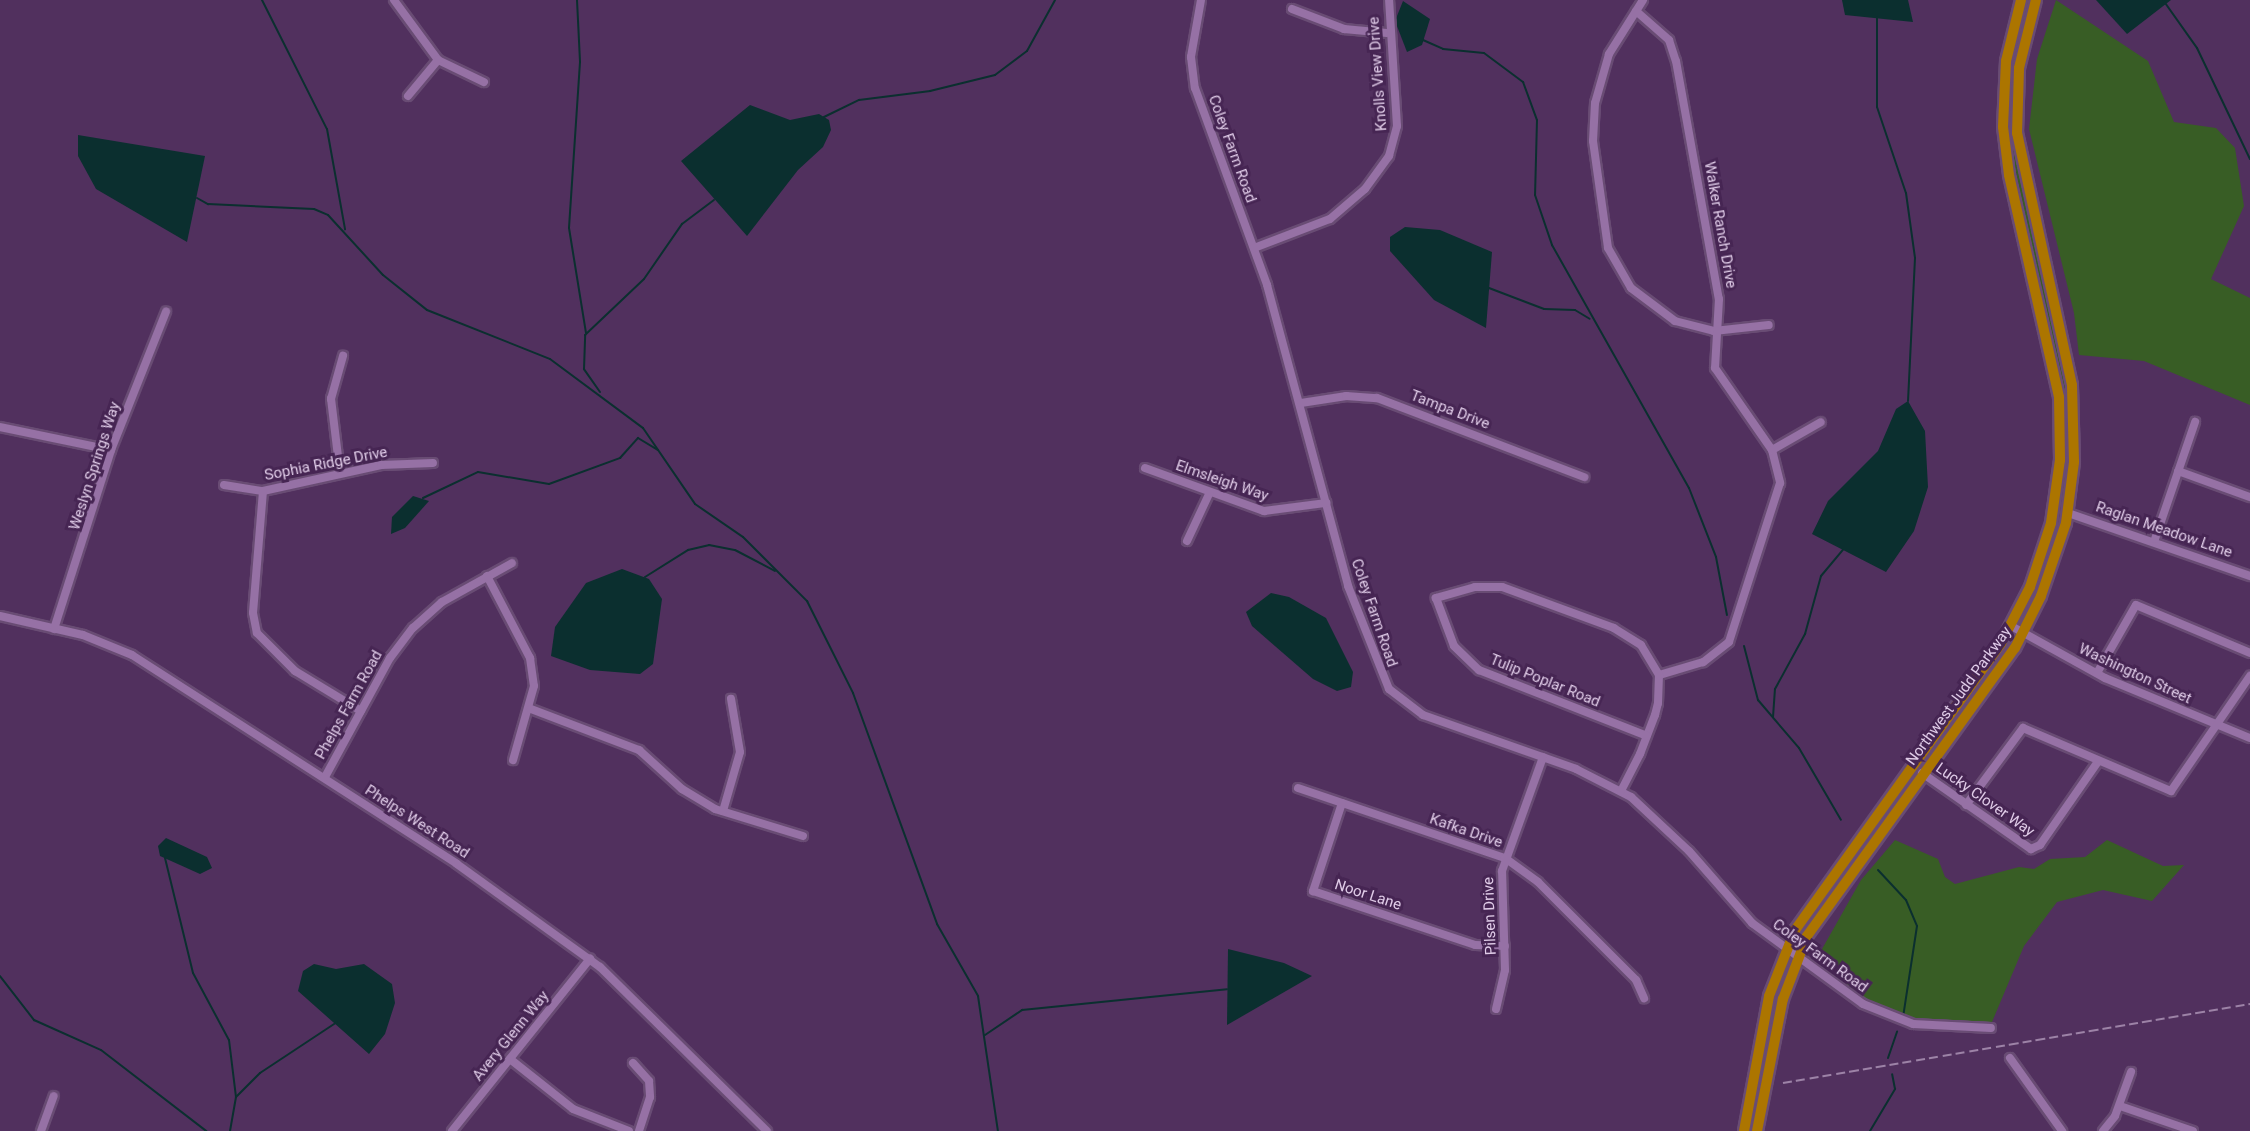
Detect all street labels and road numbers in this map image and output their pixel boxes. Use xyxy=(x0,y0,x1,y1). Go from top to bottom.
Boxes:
street label: Knolls View Drive xyxy=(1365,16,1391,132)
street label: Coley Farm Road xyxy=(1204,93,1260,205)
street label: Walker Ranch Drive xyxy=(1700,160,1740,290)
street label: Tampa Drive xyxy=(1408,387,1492,433)
street label: Weslyn Springs Way xyxy=(66,400,124,532)
street label: Sophia Ridge Drive xyxy=(263,443,389,485)
street label: Elmsleigh Way xyxy=(1173,457,1271,505)
street label: Raglan Meadow Lane xyxy=(2093,498,2235,562)
street label: Coley Farm Road xyxy=(1347,557,1401,669)
street label: Northwest Judd Parkway xyxy=(1903,623,2015,769)
street label: Washington Street xyxy=(2076,640,2194,708)
street label: Phelps Farm Road xyxy=(312,647,386,763)
street label: Tulip Poplar Road xyxy=(1487,651,1603,711)
street label: Lucky Clover Way xyxy=(1932,759,2038,841)
street label: Phelps West Road xyxy=(361,781,473,863)
street label: Kafka Drive xyxy=(1427,810,1505,852)
street label: Noor Lane xyxy=(1332,876,1404,914)
street label: Pilsen Drive xyxy=(1480,877,1500,955)
street label: Coley Farm Road xyxy=(1769,915,1871,997)
street label: Avery Glenn Way xyxy=(469,987,553,1085)

